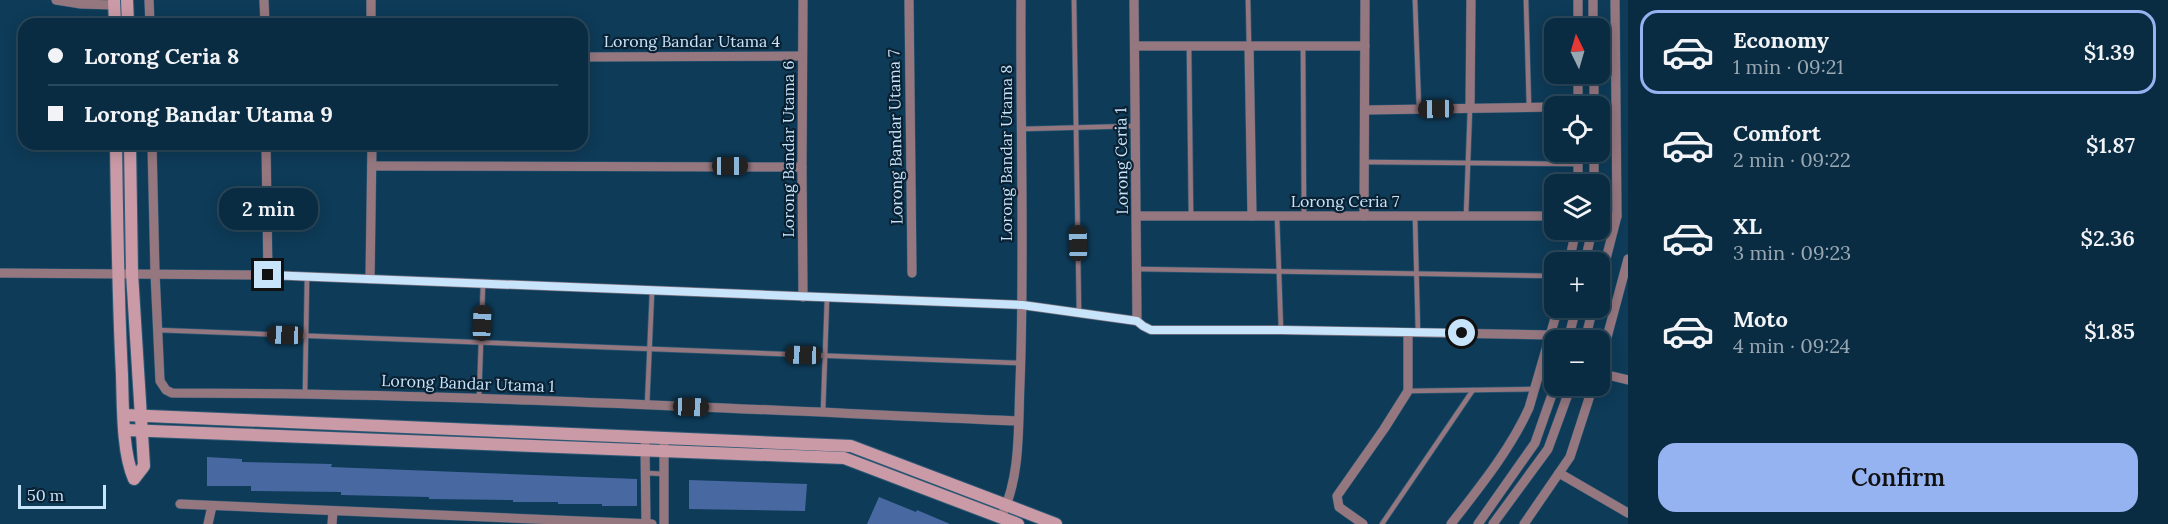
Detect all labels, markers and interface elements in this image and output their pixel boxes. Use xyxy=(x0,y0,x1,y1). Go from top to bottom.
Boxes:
north arrow xyxy=(1544,18,1610,84)
map controls xyxy=(1544,18,1610,396)
icon: car xyxy=(1661,25,1715,79)
text: Economy xyxy=(1733,26,1829,54)
street label: Lorong Bandar Utama 4 xyxy=(604,31,780,51)
text: $1.39 xyxy=(2084,38,2135,66)
text: Lorong Ceria 8 xyxy=(84,42,239,70)
street label: Lorong Bandar Utama 7 xyxy=(883,49,907,225)
text: 1 min · 09:21 xyxy=(1733,54,1844,79)
street label: Lorong Bandar Utama 6 xyxy=(778,61,798,237)
street label: Lorong Bandar Utama 8 xyxy=(996,65,1016,241)
button: locate xyxy=(1544,96,1610,162)
text: Lorong Bandar Utama 9 xyxy=(84,100,333,128)
car xyxy=(1418,100,1454,118)
street label: Lorong Ceria 1 xyxy=(1110,107,1132,215)
icon: car xyxy=(1661,118,1715,172)
text: Comfort xyxy=(1733,119,1821,147)
text: $1.87 xyxy=(2086,131,2135,159)
text: 2 min · 09:22 xyxy=(1733,147,1851,172)
car xyxy=(712,157,748,175)
button: layers xyxy=(1544,174,1610,240)
callout: 2 min xyxy=(218,188,318,230)
street label: Lorong Ceria 7 xyxy=(1291,191,1400,211)
text: 2 min xyxy=(242,196,295,221)
icon: car xyxy=(1661,211,1715,265)
text: XL xyxy=(1733,212,1762,240)
text: $2.36 xyxy=(2081,224,2135,252)
car xyxy=(1069,225,1087,261)
text: 3 min · 09:23 xyxy=(1733,240,1851,265)
button: + xyxy=(1544,252,1610,318)
route end xyxy=(254,261,281,288)
icon: car xyxy=(1661,304,1715,358)
car xyxy=(472,305,492,341)
text: Moto xyxy=(1733,305,1788,333)
text: $1.85 xyxy=(2084,317,2135,345)
route start xyxy=(1448,319,1475,346)
car xyxy=(267,325,303,345)
button: − xyxy=(1544,330,1610,396)
text: 4 min · 09:24 xyxy=(1733,333,1850,358)
car xyxy=(785,345,821,365)
street label: Lorong Bandar Utama 1 xyxy=(381,370,555,396)
car xyxy=(673,397,709,417)
button: Confirm xyxy=(1658,443,2138,512)
scale bar xyxy=(18,482,106,510)
text: 50 m xyxy=(27,485,64,505)

